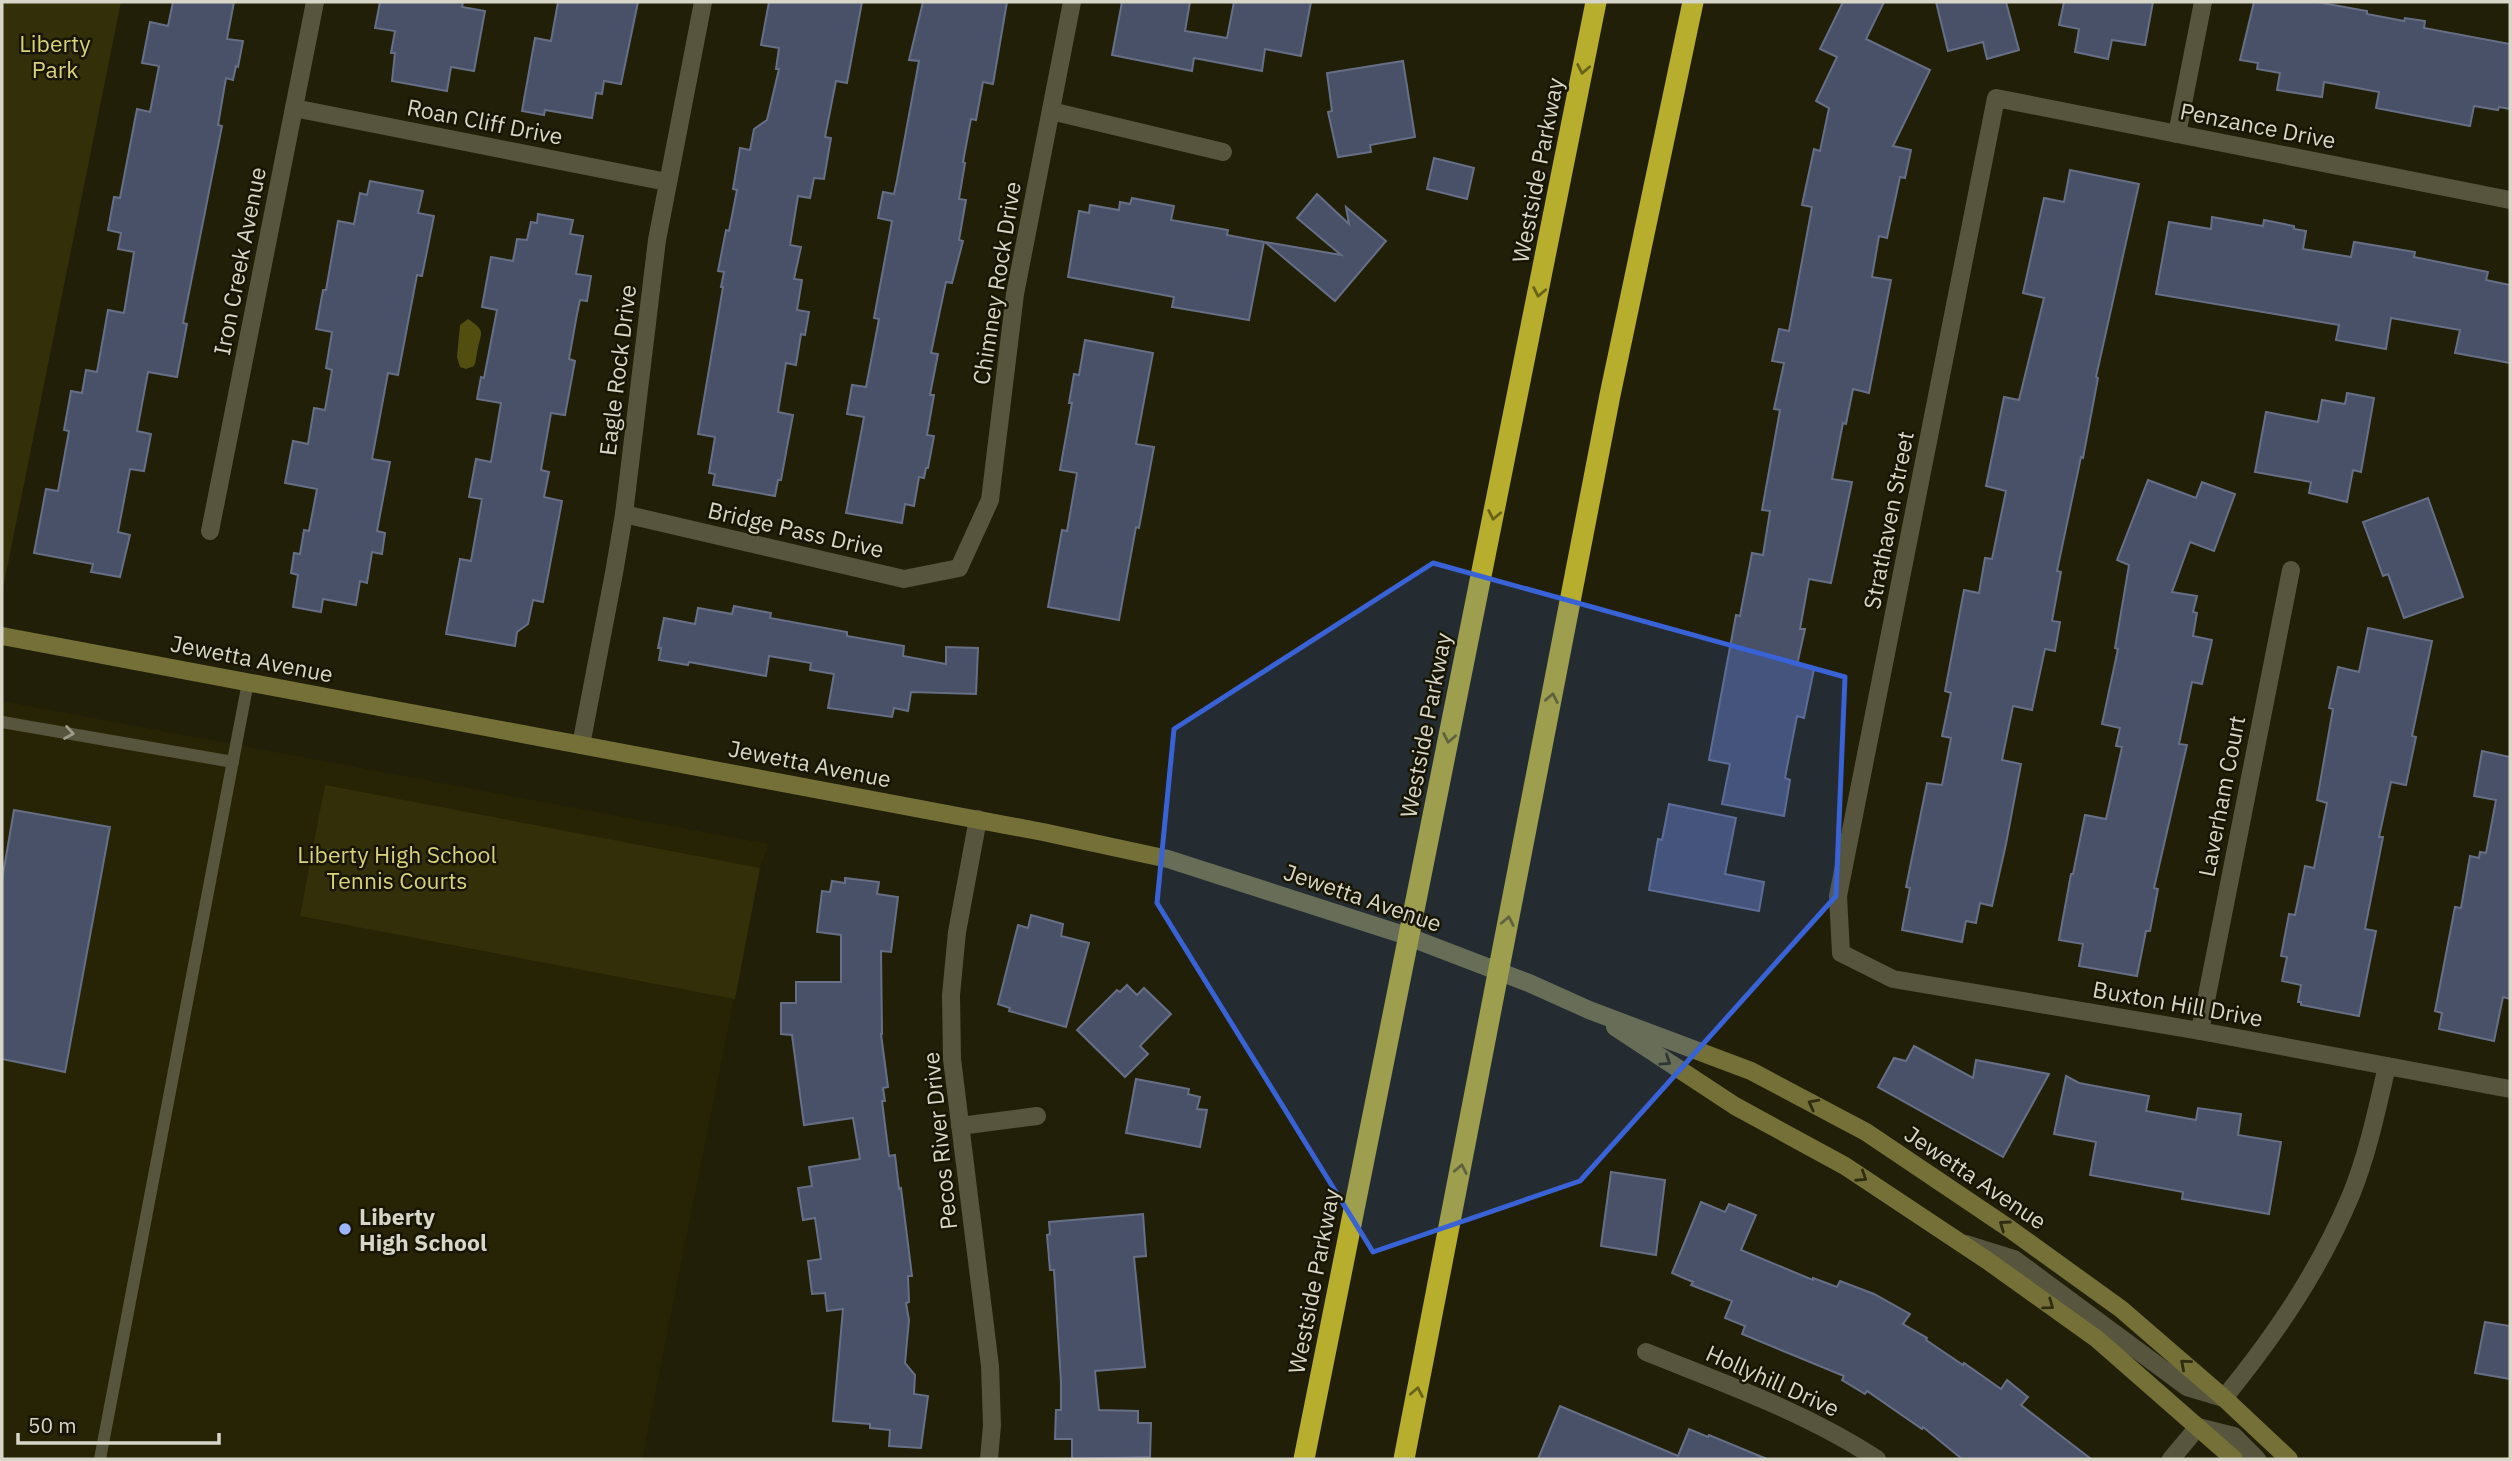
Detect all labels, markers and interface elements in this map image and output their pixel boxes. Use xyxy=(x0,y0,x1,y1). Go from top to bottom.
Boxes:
park label: Liberty Park xyxy=(19,28,91,84)
one-way arrow xyxy=(1577,63,1592,75)
street label: Westside Parkway xyxy=(1504,74,1570,265)
street label: Roan Cliff Drive xyxy=(405,91,565,151)
street label: Penzance Drive xyxy=(2178,95,2338,155)
street label: Iron Creek Avenue xyxy=(206,164,272,358)
street label: Chimney Rock Drive xyxy=(965,179,1027,387)
street label: Eagle Rock Drive xyxy=(592,283,642,457)
one-way arrow xyxy=(1533,286,1548,298)
street label: Strathaven Street xyxy=(1856,428,1920,612)
street label: Bridge Pass Drive xyxy=(705,494,887,564)
one-way arrow xyxy=(1488,509,1503,521)
street label: Jewetta Avenue xyxy=(168,628,336,688)
street label: Westside Parkway xyxy=(1392,629,1458,820)
one-way arrow xyxy=(1543,692,1558,704)
street label: Laverham Court xyxy=(2191,713,2251,879)
one-way arrow xyxy=(63,725,75,740)
one-way arrow xyxy=(1443,732,1458,744)
street label: Jewetta Avenue xyxy=(726,733,894,793)
park label: Liberty High School Tennis Courts xyxy=(297,839,497,895)
street label: Jewetta Avenue xyxy=(1280,856,1446,938)
one-way arrow xyxy=(1500,915,1515,927)
street label: Buxton Hill Drive xyxy=(2091,973,2265,1033)
street label: Pecos River Drive xyxy=(915,1051,963,1231)
one-way arrow xyxy=(1658,1053,1671,1065)
one-way arrow xyxy=(1807,1098,1820,1112)
street label: Jewetta Avenue xyxy=(1899,1118,2053,1236)
one-way arrow xyxy=(1452,1163,1467,1175)
one-way arrow xyxy=(1854,1168,1867,1181)
street label: Westside Parkway xyxy=(1280,1185,1346,1376)
place label: Liberty High School xyxy=(359,1201,487,1257)
one-way arrow xyxy=(1999,1220,2012,1233)
marker: Liberty High School xyxy=(337,1221,353,1237)
one-way arrow xyxy=(2041,1297,2054,1310)
street label: Hollyhill Drive xyxy=(1702,1337,1844,1423)
one-way arrow xyxy=(2180,1360,2193,1372)
one-way arrow xyxy=(1409,1386,1424,1398)
scale bar xyxy=(18,1402,219,1446)
text: 50 m xyxy=(28,1411,77,1439)

